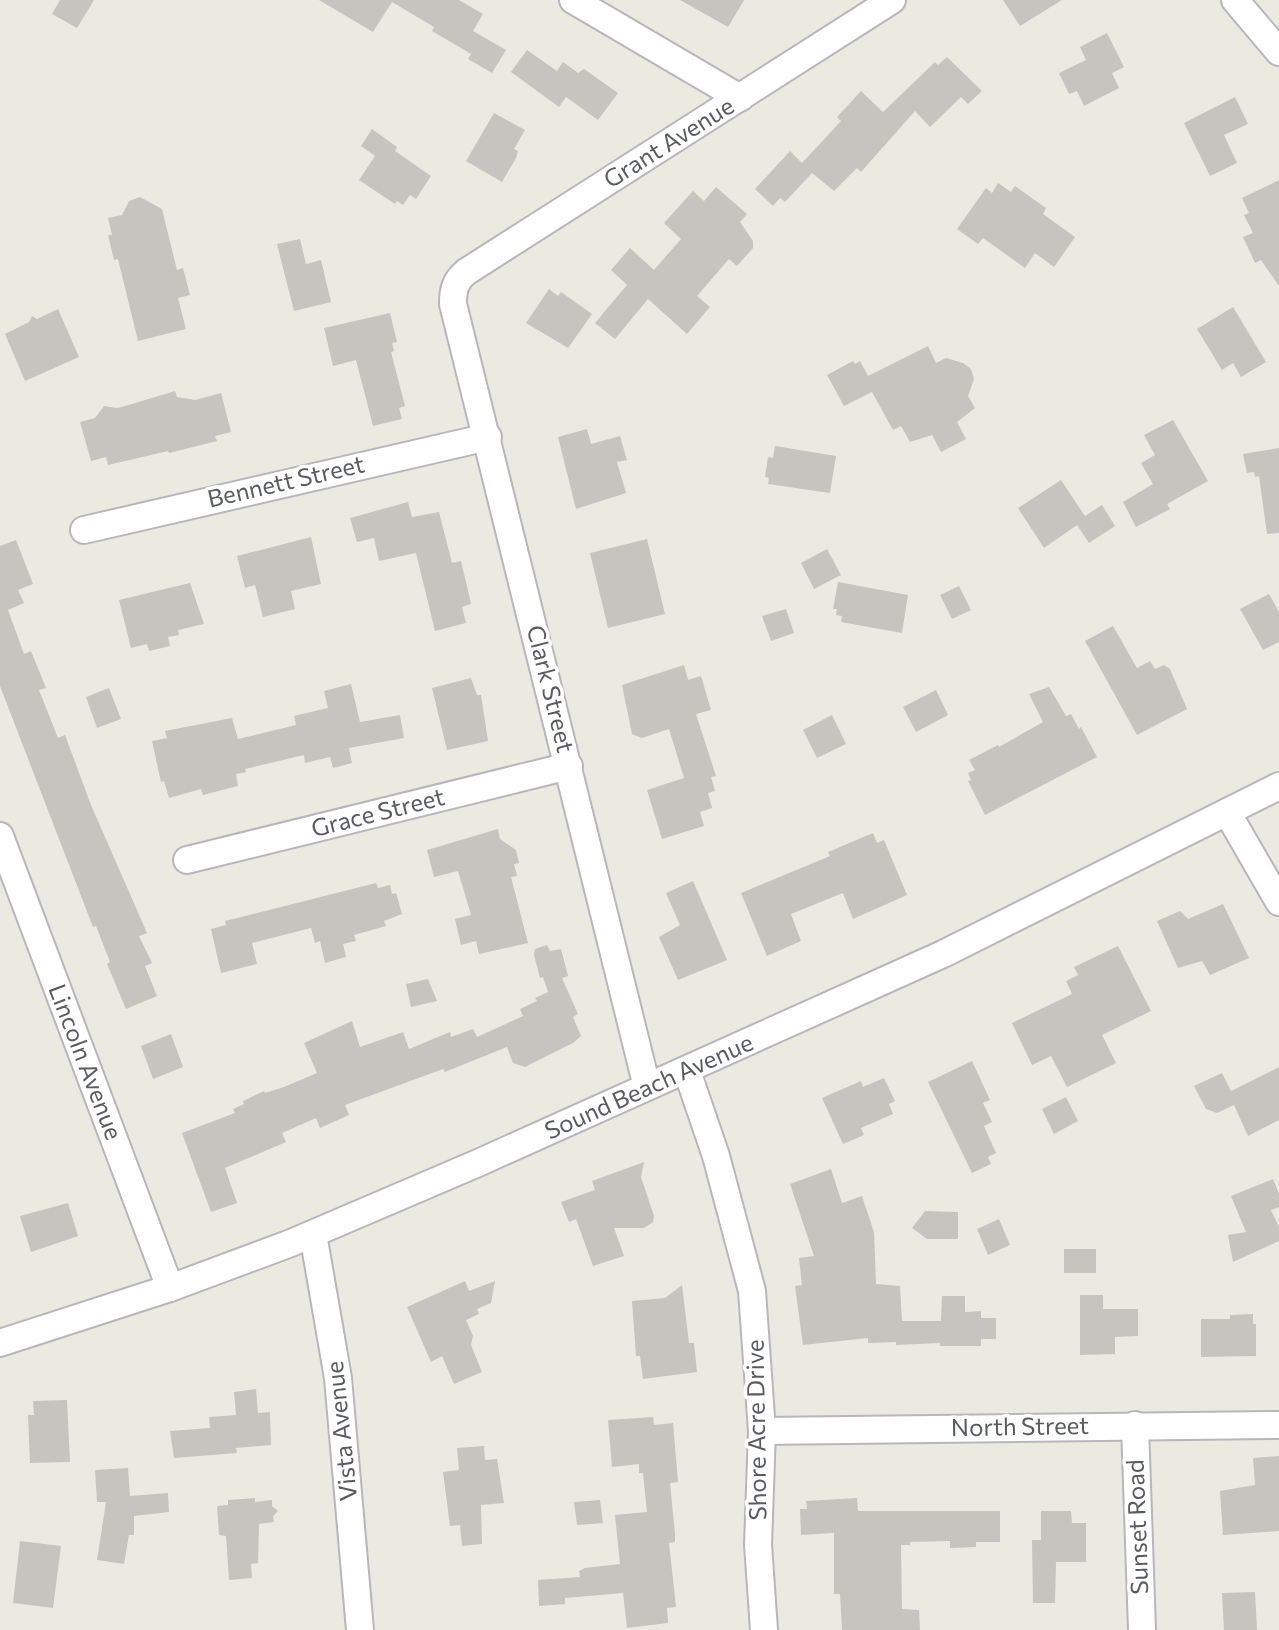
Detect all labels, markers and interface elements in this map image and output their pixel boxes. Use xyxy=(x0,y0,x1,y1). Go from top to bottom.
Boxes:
street label: Grant Avenue xyxy=(598,90,739,193)
street label: Bennett Street xyxy=(204,448,367,513)
street label: Clark Street xyxy=(522,622,581,755)
street label: Grace Street xyxy=(308,781,447,842)
street label: Lincoln Avenue xyxy=(43,980,129,1143)
street label: Sound Beach Avenue xyxy=(540,1027,757,1145)
street label: Shore Acre Drive xyxy=(739,1339,772,1521)
street label: Vista Avenue xyxy=(319,1360,362,1503)
street label: North Street xyxy=(951,1410,1089,1441)
street label: Sunset Road xyxy=(1120,1459,1153,1595)

